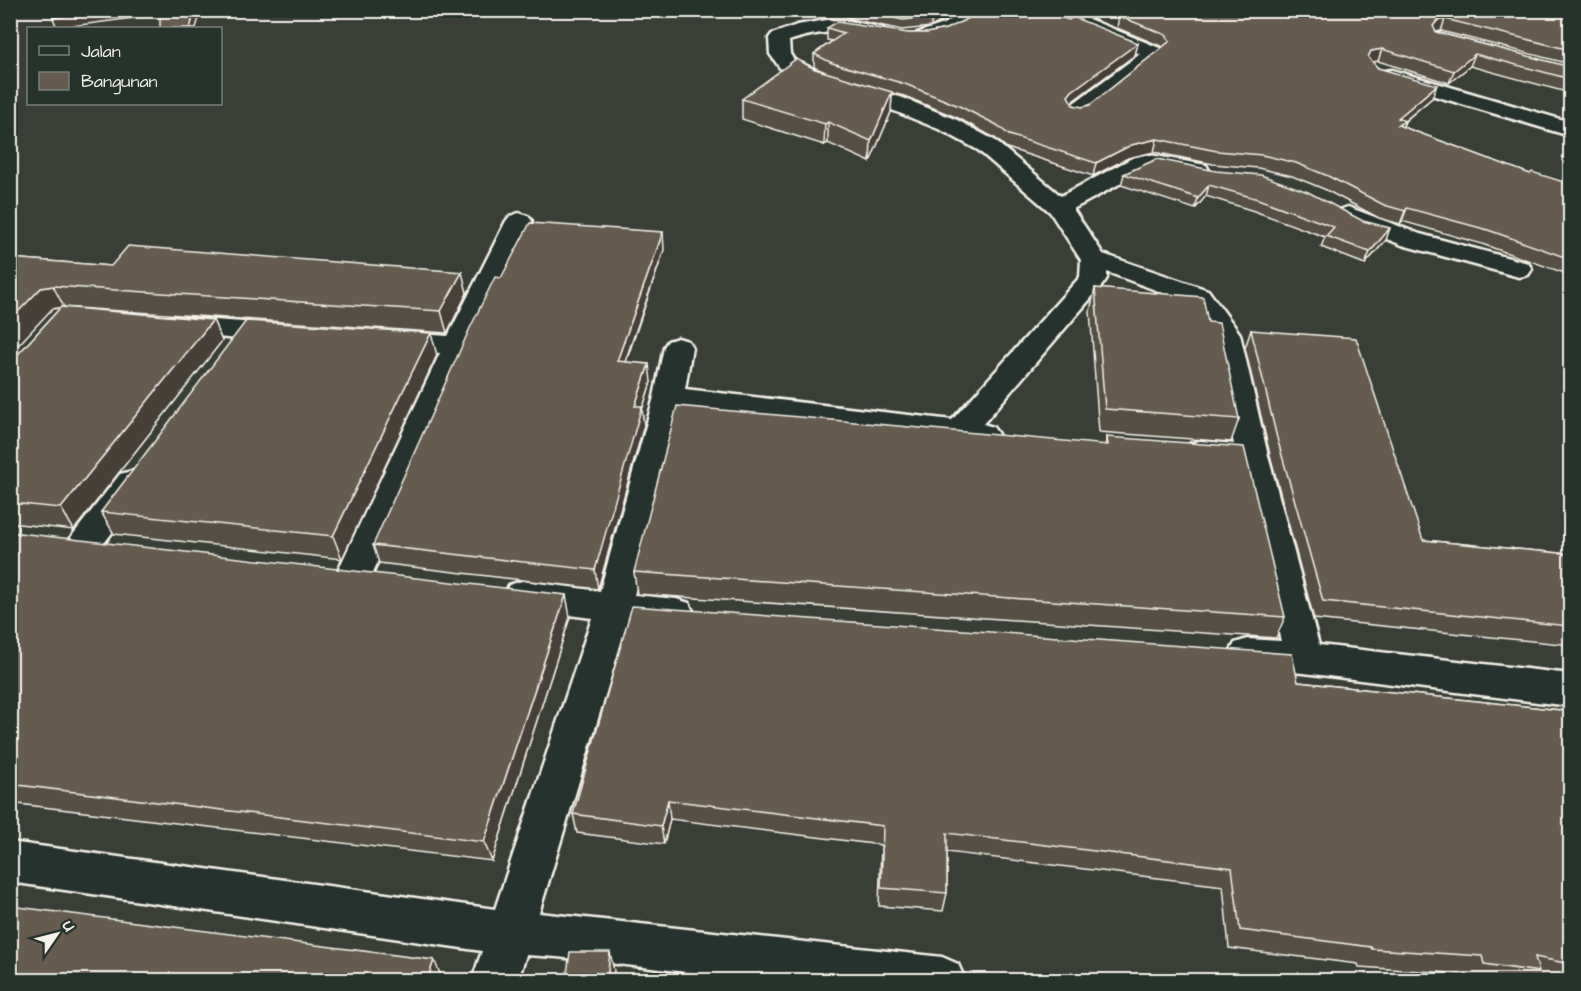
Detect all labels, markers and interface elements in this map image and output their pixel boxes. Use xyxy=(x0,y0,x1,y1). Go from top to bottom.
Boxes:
legend xyxy=(27,27,222,105)
text: Jalan xyxy=(81,39,121,64)
text: Bangunan xyxy=(81,69,158,95)
north arrow xyxy=(27,904,87,964)
text: U xyxy=(57,916,80,936)

